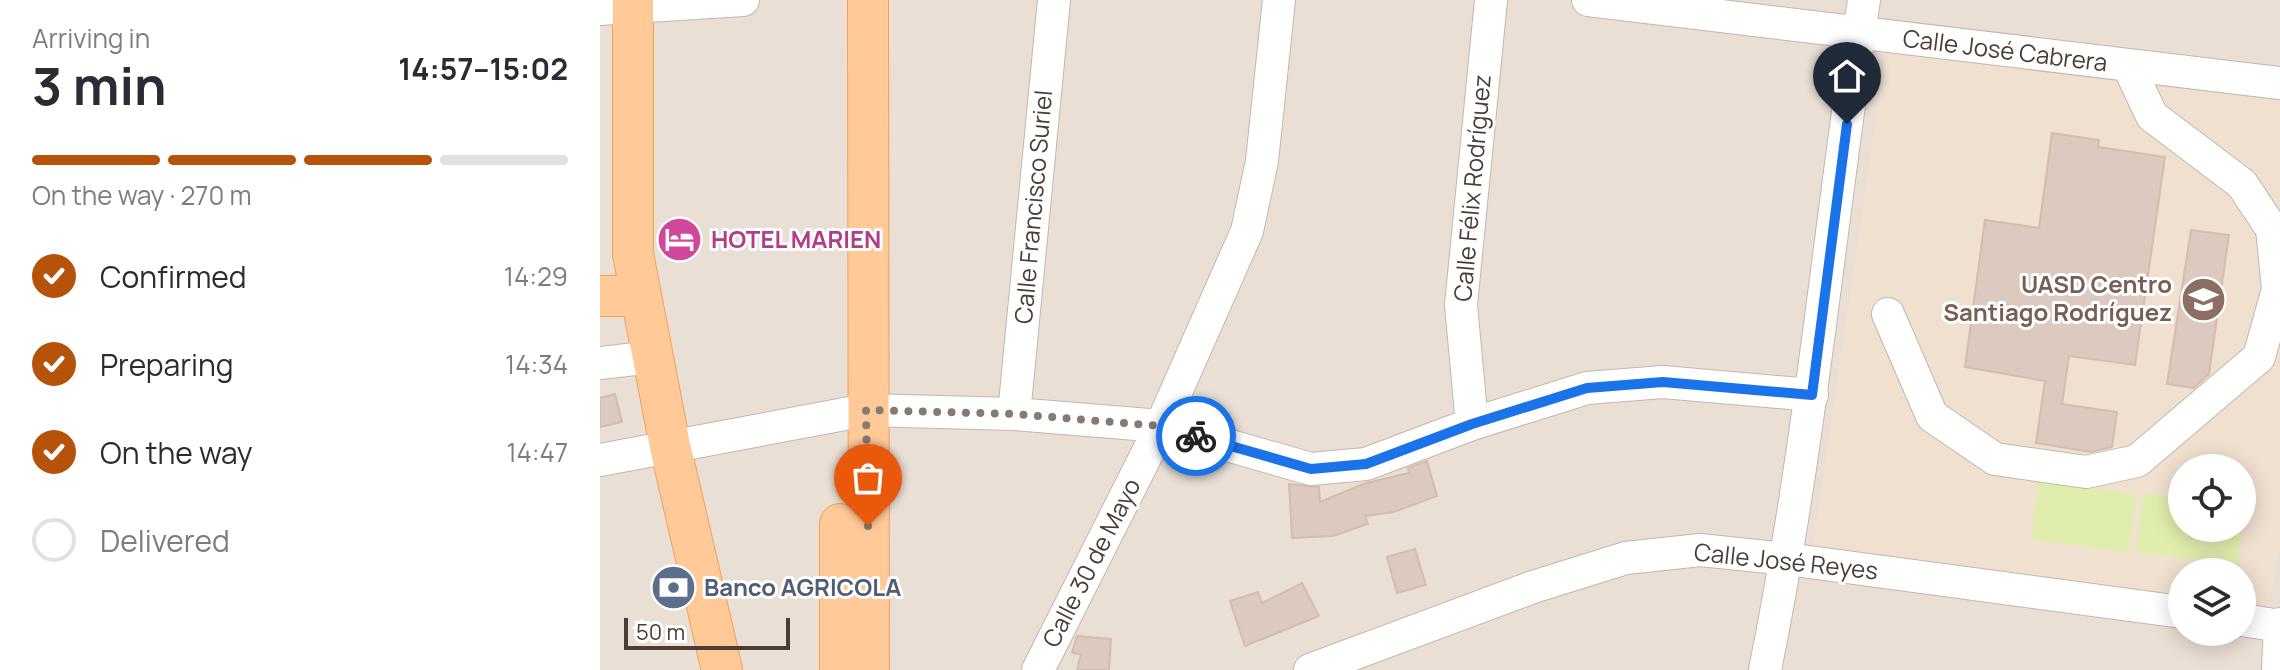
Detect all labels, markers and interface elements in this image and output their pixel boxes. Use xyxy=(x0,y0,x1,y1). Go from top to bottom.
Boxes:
text: Arriving in xyxy=(32,20,150,56)
street label: Calle José Cabrera xyxy=(1901,21,2109,78)
pin xyxy=(1813,42,1881,124)
text: 14:57–15:02 xyxy=(398,48,568,89)
text: 3 min xyxy=(32,50,167,121)
icon: home xyxy=(1825,54,1869,98)
street label: Calle Félix Rodríguez xyxy=(1445,73,1498,303)
street label: Calle Francisco Suriel xyxy=(1006,89,1059,325)
text: On the way · 270 m xyxy=(32,177,252,213)
hotel icon: HOTEL MARIEN xyxy=(656,216,704,264)
place label: HOTEL MARIEN xyxy=(711,222,881,255)
icon: check xyxy=(32,254,76,298)
text: Confirmed xyxy=(100,256,247,297)
text: 14:29 xyxy=(504,258,568,294)
place label: UASD Centro Santiago Rodríguez xyxy=(1943,267,2172,328)
school or university icon: UASD Centro Santiago Rodríguez xyxy=(2179,275,2227,323)
icon: check xyxy=(32,342,76,386)
text: Preparing xyxy=(100,344,234,385)
text: 14:34 xyxy=(505,346,568,382)
courier xyxy=(1156,396,1236,476)
icon: bike xyxy=(1174,414,1218,458)
icon: check xyxy=(32,430,76,474)
text: On the way xyxy=(100,432,253,473)
text: 14:47 xyxy=(506,434,568,470)
pin xyxy=(834,444,902,526)
map controls xyxy=(2168,454,2256,646)
button: locate xyxy=(2168,454,2256,542)
icon: bag xyxy=(846,456,890,500)
street label: Calle 30 de Mayo xyxy=(1034,472,1147,652)
text: Delivered xyxy=(100,520,230,561)
street label: Calle José Reyes xyxy=(1692,534,1880,587)
button: layers xyxy=(2168,558,2256,646)
bank icon: Banco AGRICOLA xyxy=(649,564,697,612)
place label: Banco AGRICOLA xyxy=(704,570,901,603)
scale bar xyxy=(624,614,790,650)
text: 50 m xyxy=(636,617,685,647)

